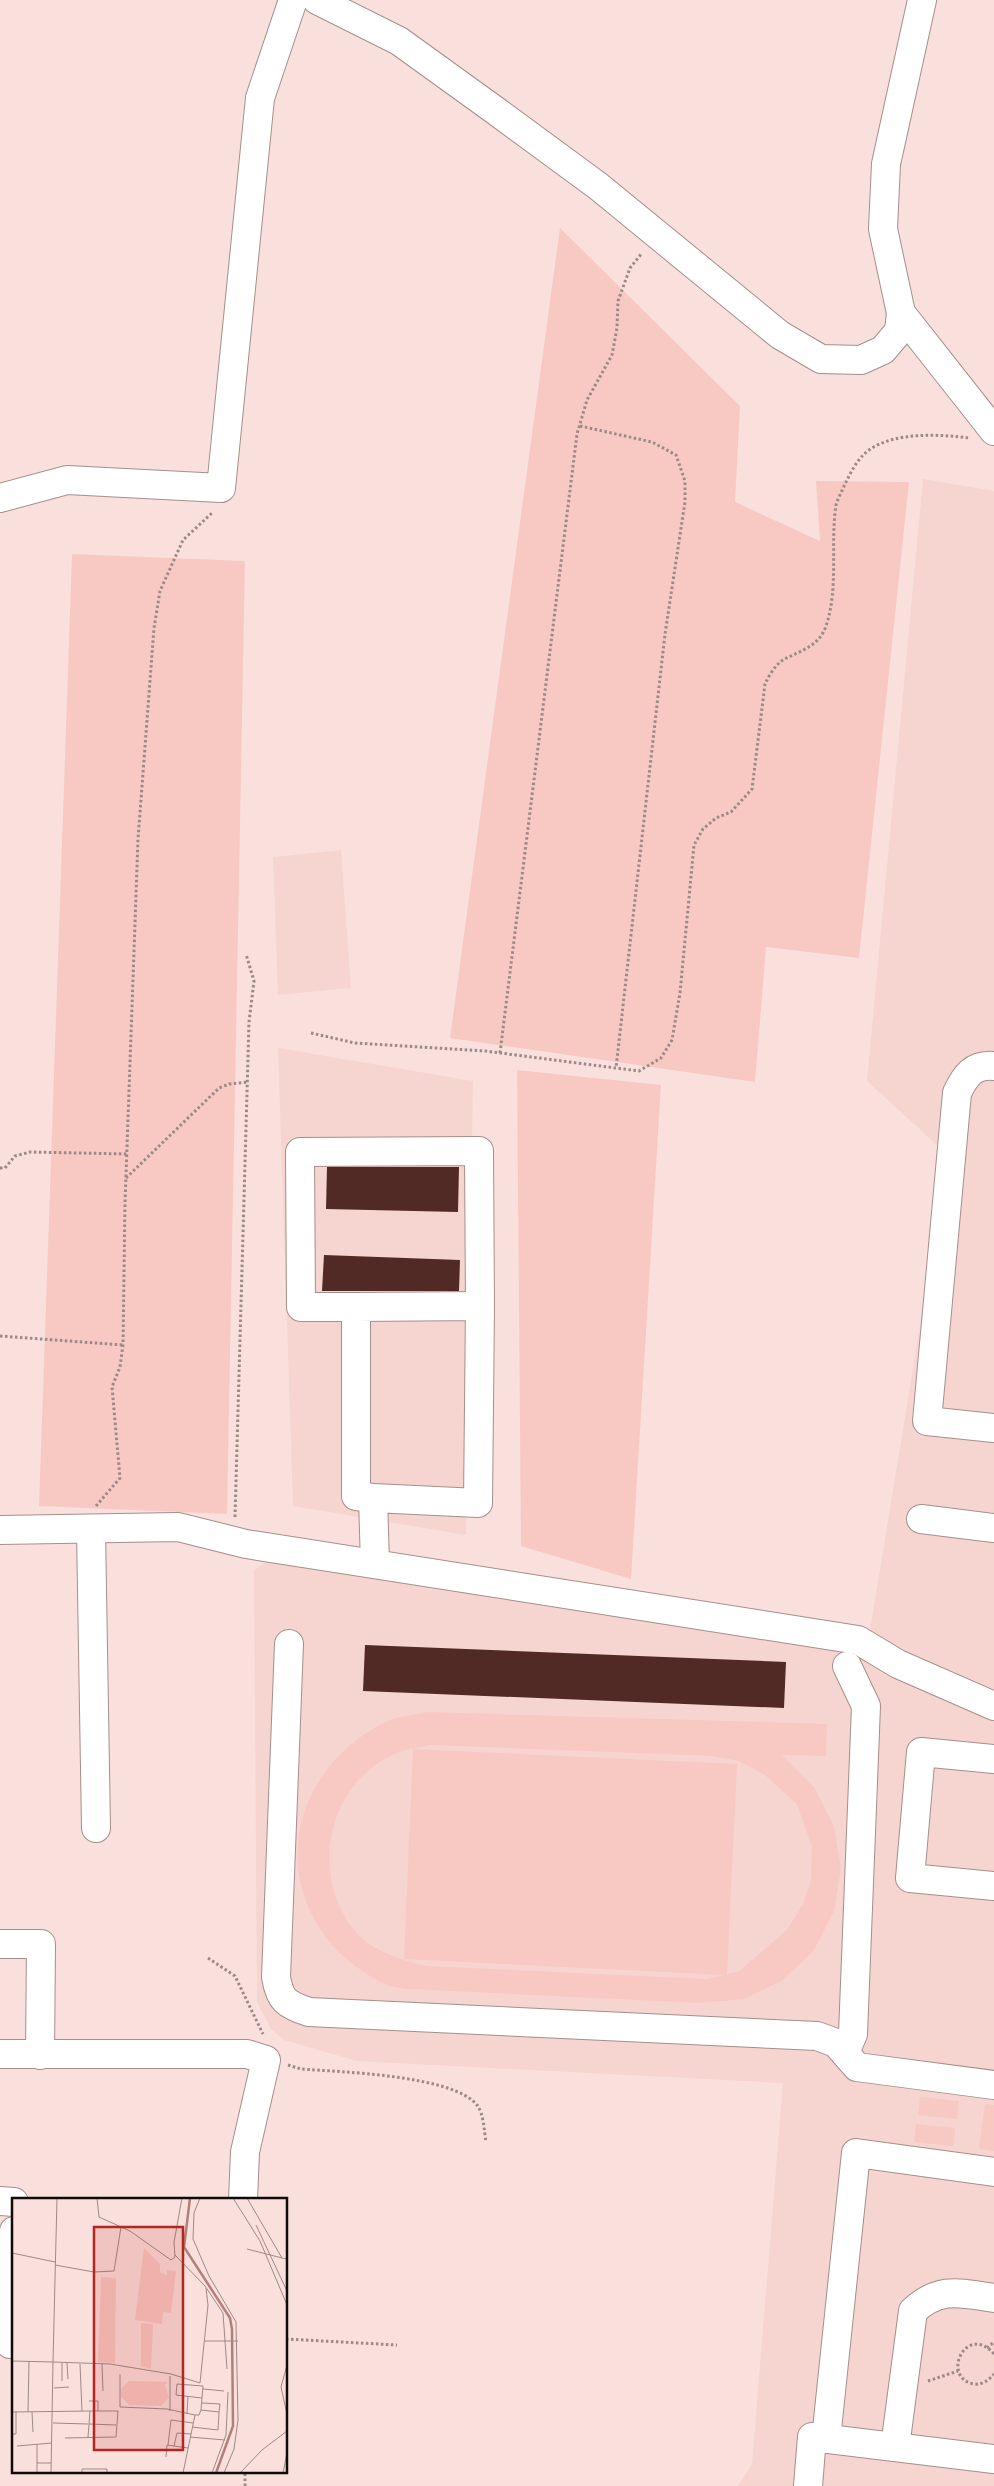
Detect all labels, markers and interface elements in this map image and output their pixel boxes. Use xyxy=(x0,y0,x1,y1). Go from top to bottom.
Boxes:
inset map xyxy=(12,2198,288,2474)

